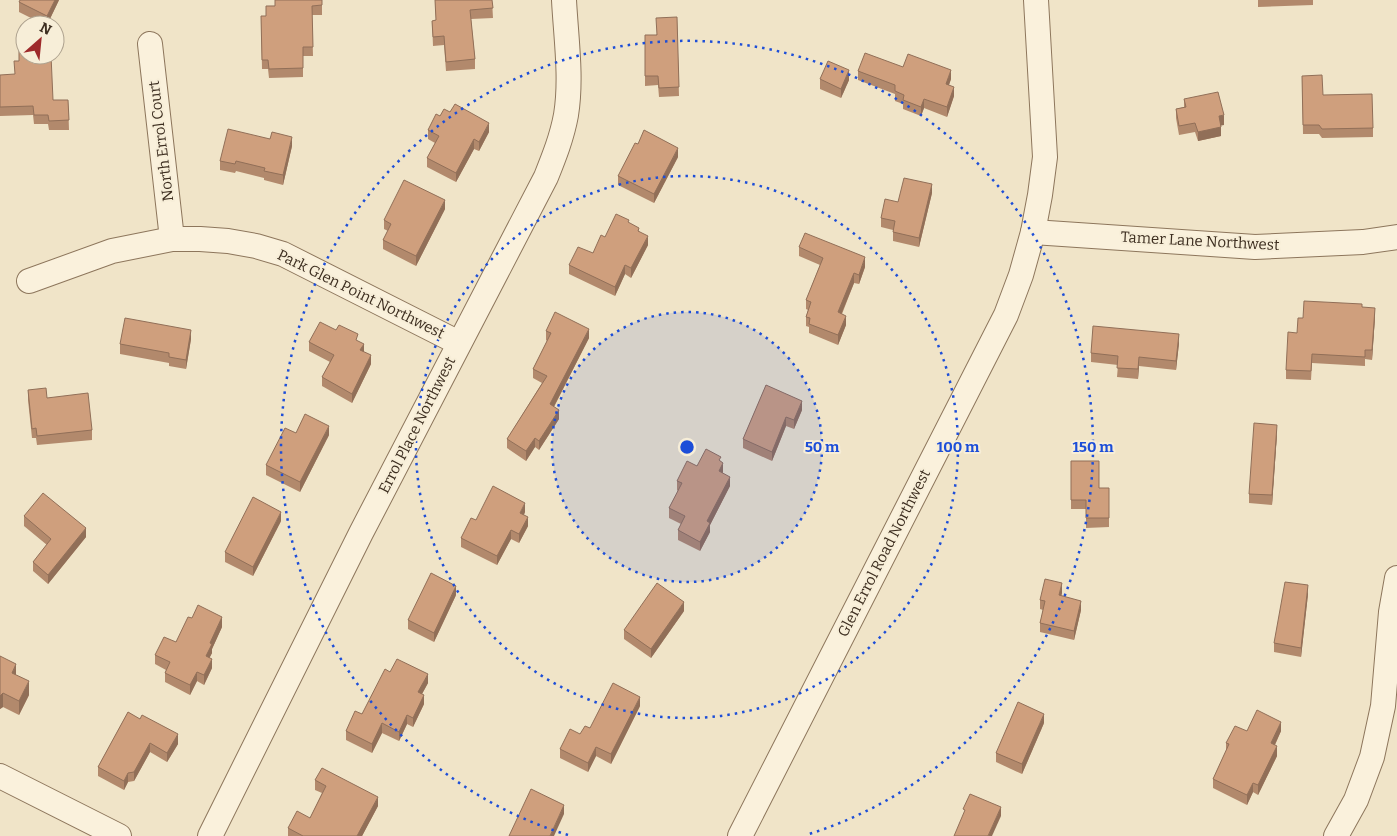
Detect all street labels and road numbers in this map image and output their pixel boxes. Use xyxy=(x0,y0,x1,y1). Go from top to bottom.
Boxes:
street label: North Errol Court xyxy=(145,79,177,202)
street label: Tamer Lane Northwest xyxy=(1120,228,1280,254)
street label: Park Glen Point Northwest xyxy=(274,246,448,343)
street label: Errol Place Northwest xyxy=(375,353,460,496)
street label: Glen Errol Road Northwest xyxy=(834,466,934,640)

